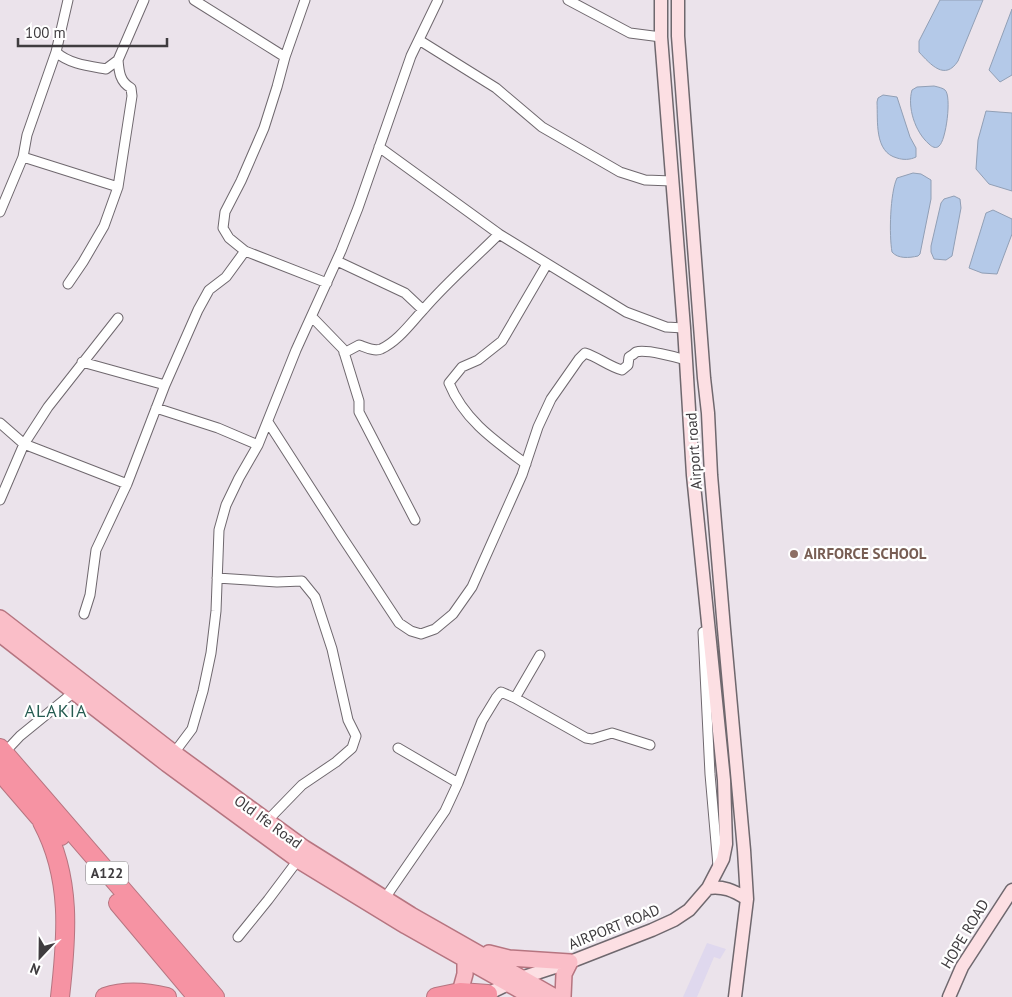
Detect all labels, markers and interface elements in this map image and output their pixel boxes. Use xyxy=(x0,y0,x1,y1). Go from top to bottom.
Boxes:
scale bar xyxy=(18,15,166,47)
text: 100 m xyxy=(25,23,66,42)
street label: Airport road xyxy=(681,412,706,490)
place label: AIRFORCE SCHOOL xyxy=(804,544,927,563)
marker: AIRFORCE SCHOOL xyxy=(788,548,800,560)
district label: ALAKIA xyxy=(24,699,88,722)
street label: Old Ife Road xyxy=(231,791,306,853)
road number: A122 xyxy=(86,861,128,884)
street label: HOPE ROAD xyxy=(936,896,993,972)
street label: AIRPORT ROAD xyxy=(565,900,662,954)
north arrow xyxy=(15,932,65,982)
text: N xyxy=(27,959,43,979)

